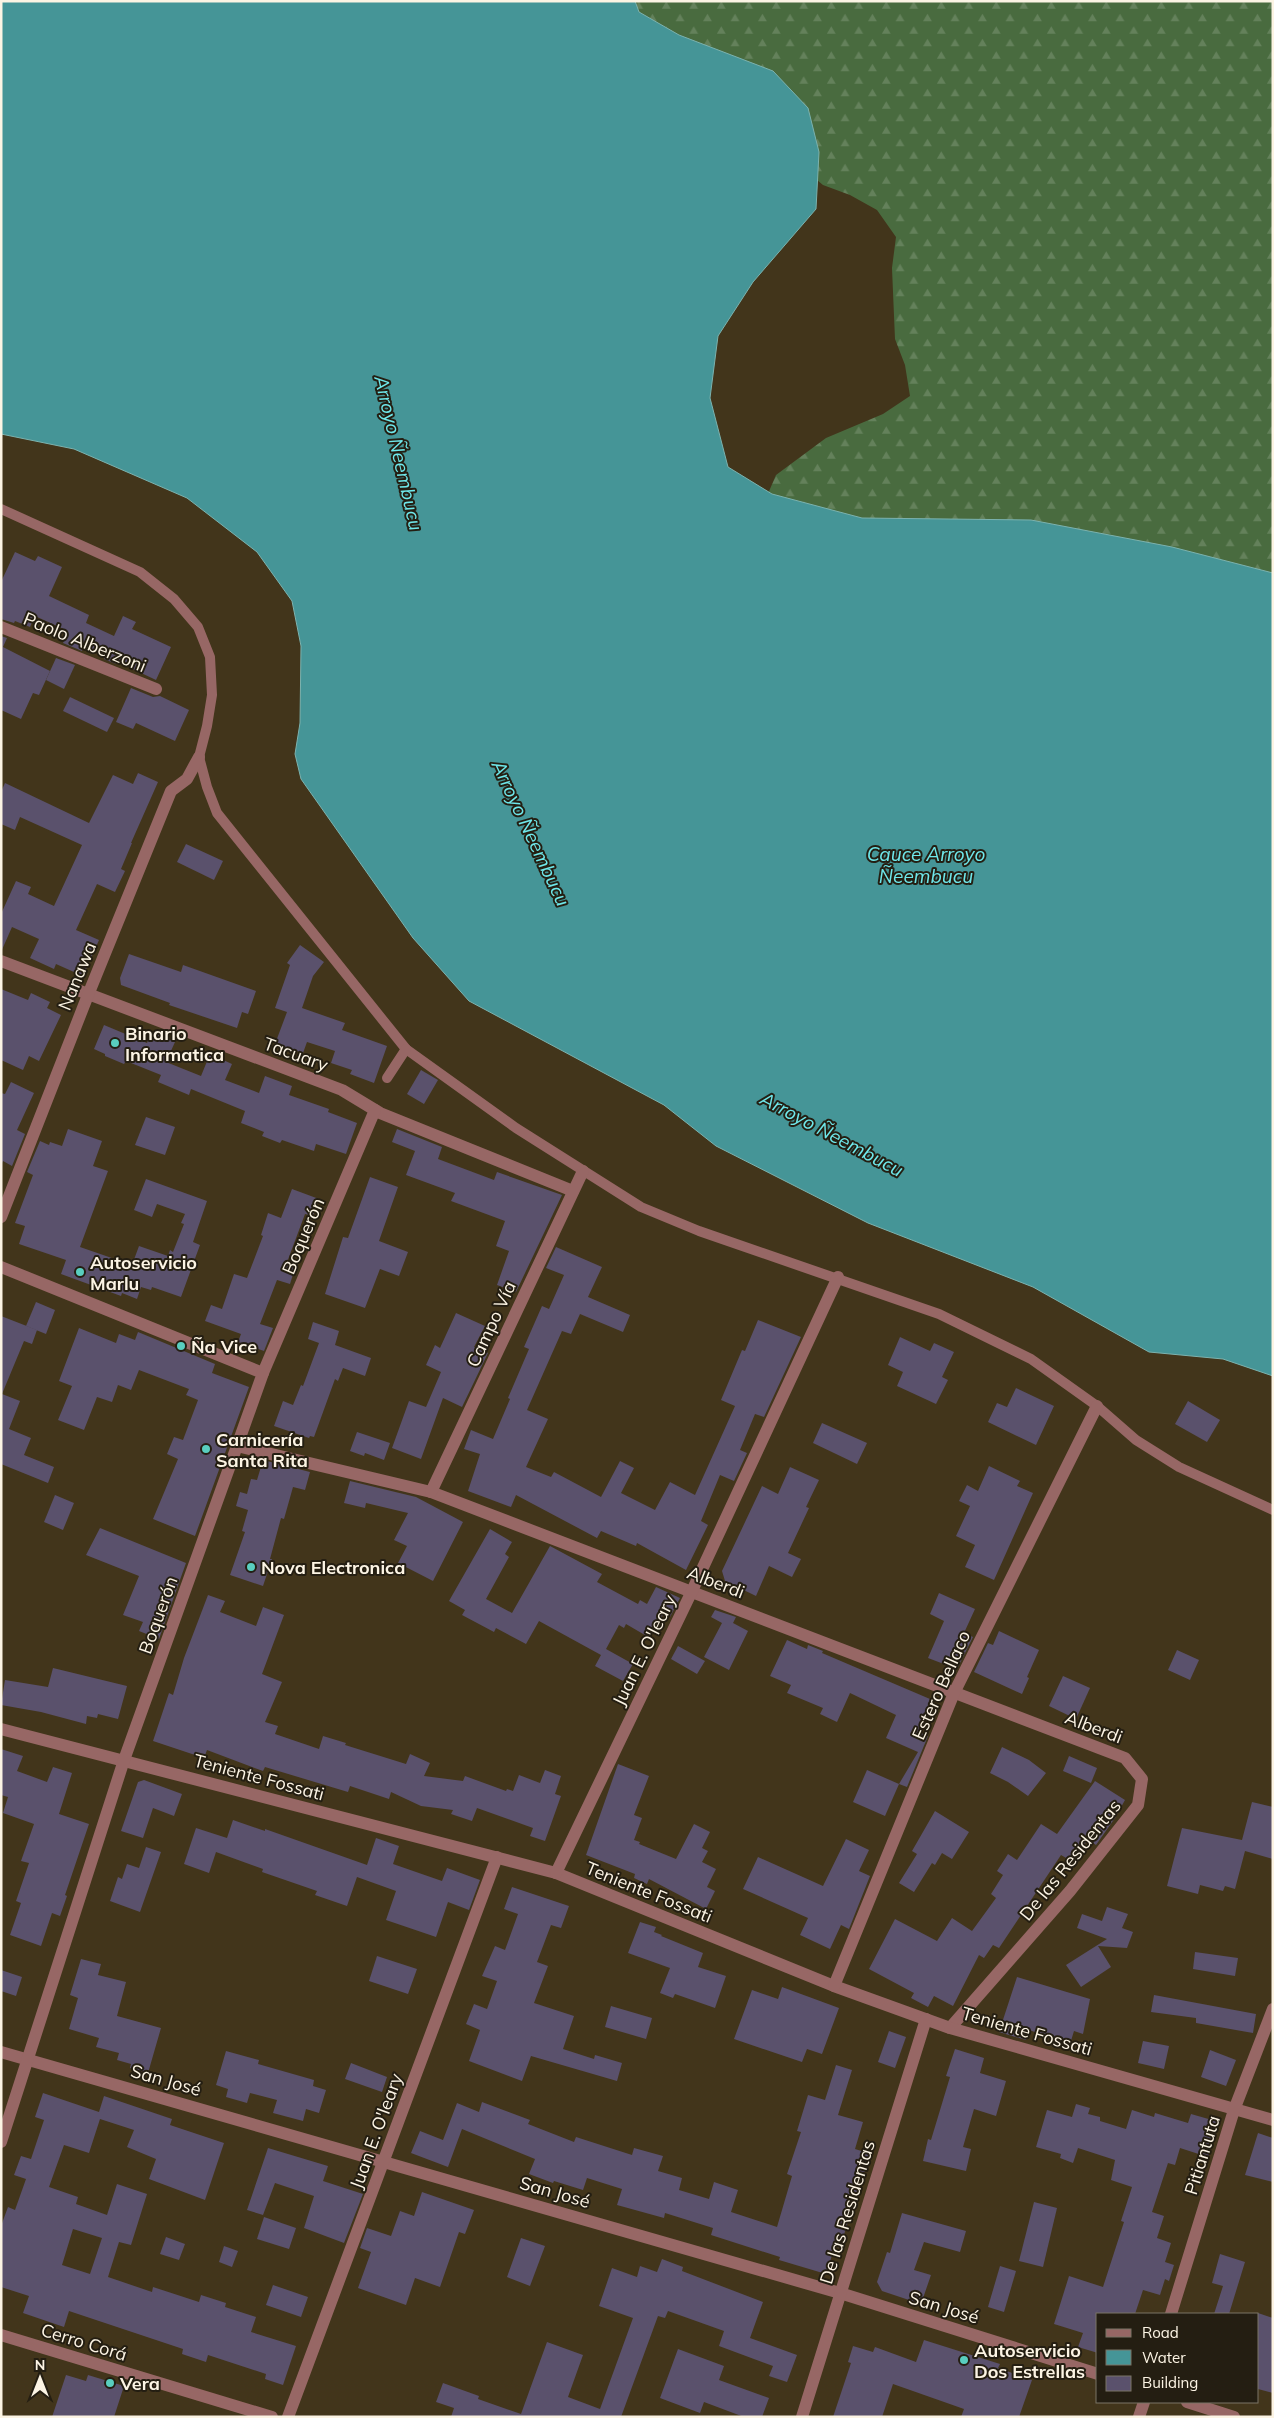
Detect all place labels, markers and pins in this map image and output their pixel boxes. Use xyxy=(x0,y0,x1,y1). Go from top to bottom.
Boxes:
place label: Binario Informatica xyxy=(125,1022,224,1066)
marker: Binario Informatica xyxy=(109,1037,121,1049)
place label: Autoservicio Marlu xyxy=(90,1251,197,1295)
marker: Autoservicio Marlu xyxy=(74,1266,86,1278)
place label: Ña Vice xyxy=(191,1335,257,1358)
marker: Ña Vice xyxy=(175,1340,187,1352)
place label: Carnicería Santa Rita xyxy=(216,1428,308,1472)
marker: Carnicería Santa Rita xyxy=(200,1443,212,1455)
place label: Nova Electronica xyxy=(261,1556,405,1579)
marker: Nova Electronica xyxy=(245,1561,257,1573)
place label: Autoservicio Dos Estrellas xyxy=(974,2339,1085,2383)
marker: Autoservicio Dos Estrellas xyxy=(958,2354,970,2366)
place label: Vera xyxy=(119,2372,160,2395)
marker: Vera xyxy=(104,2377,116,2389)

